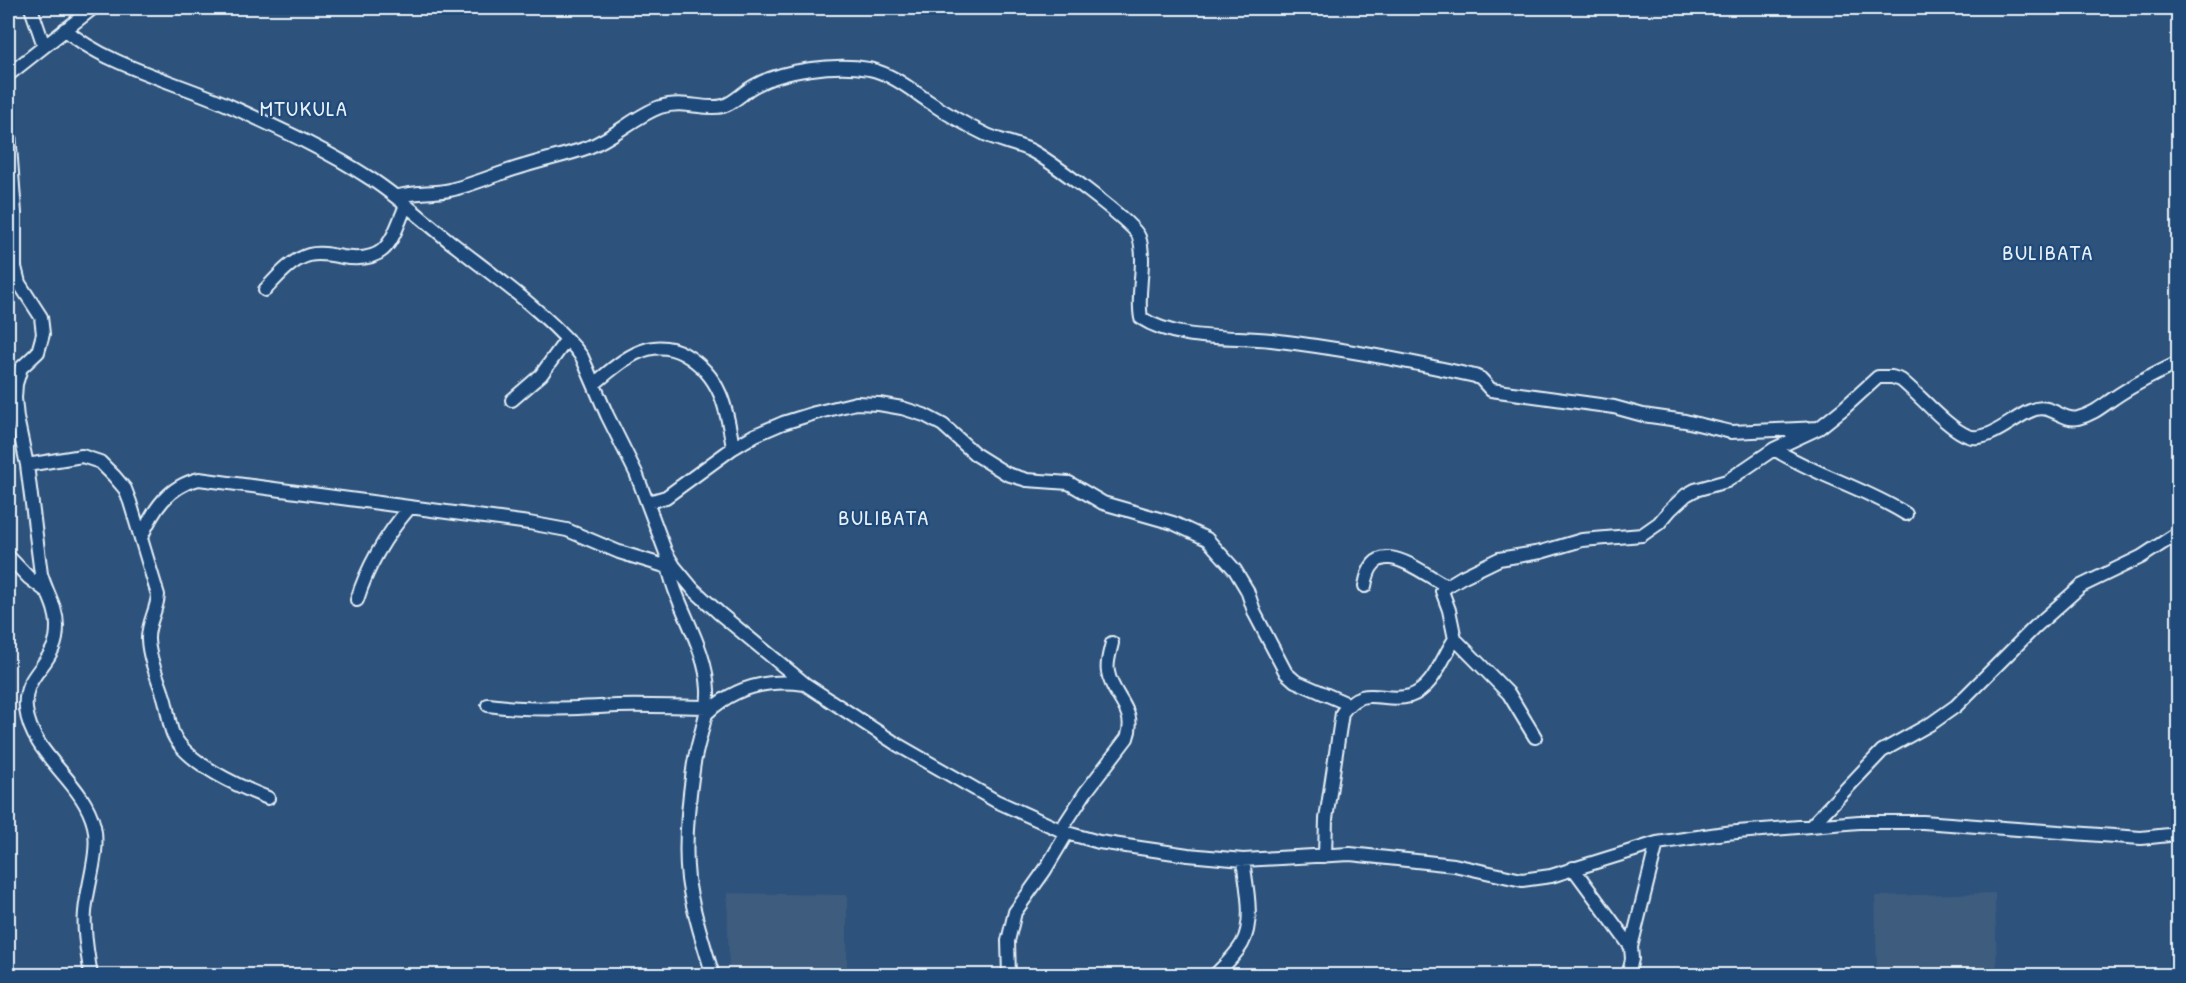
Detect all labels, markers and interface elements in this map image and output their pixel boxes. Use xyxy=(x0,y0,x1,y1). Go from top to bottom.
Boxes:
district label: MTUKULA xyxy=(260,93,348,123)
district label: BULIBATA xyxy=(2002,237,2094,267)
district label: BULIBATA xyxy=(838,502,930,532)

